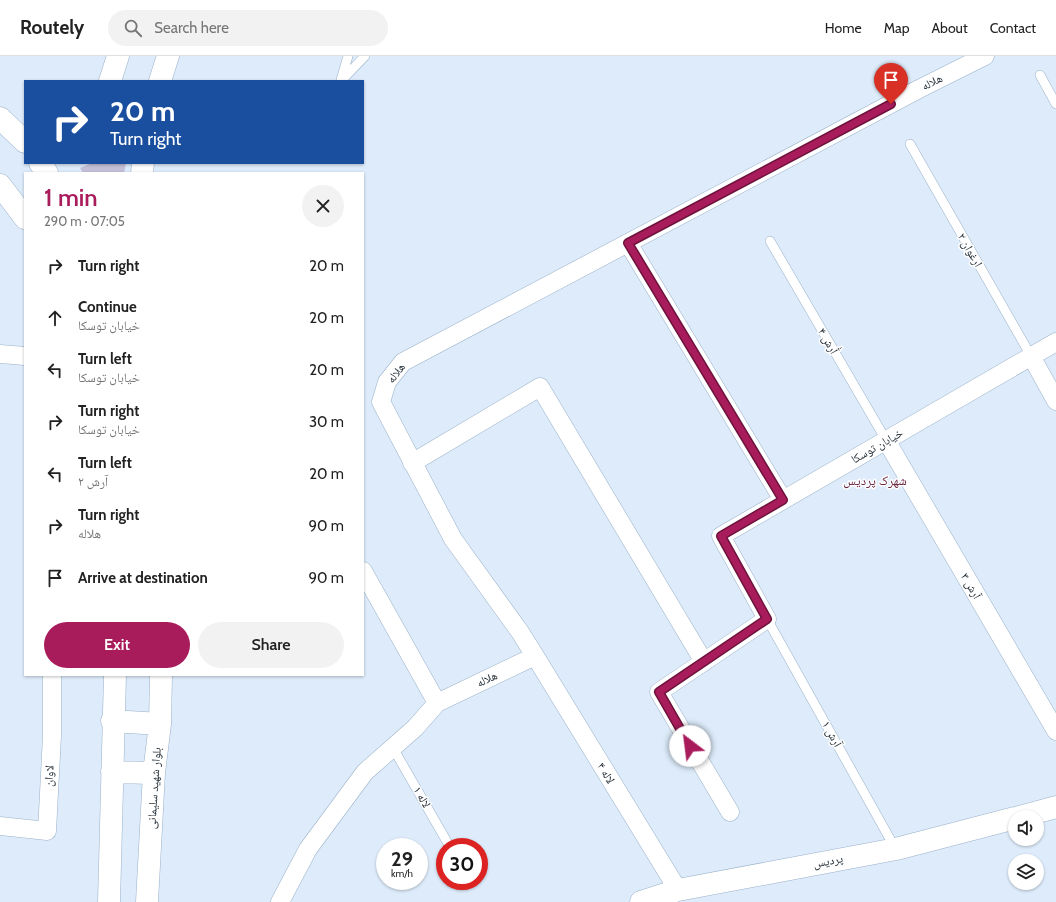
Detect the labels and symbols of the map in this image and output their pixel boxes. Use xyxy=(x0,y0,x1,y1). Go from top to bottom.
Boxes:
pin xyxy=(874,63,908,104)
street label: هلاله xyxy=(919,70,945,93)
street label: ارغوان ۲ xyxy=(955,230,986,270)
street label: آٰرش ۴ xyxy=(815,324,844,357)
street label: هلاله xyxy=(383,360,408,386)
street label: خیابان توسکا xyxy=(848,425,906,467)
district label: شهرک پردیس xyxy=(843,472,907,489)
street label: آرش ۳ xyxy=(958,570,985,602)
street label: هلاله xyxy=(474,667,500,690)
street label: آرش ۱ xyxy=(819,718,846,750)
position arrow xyxy=(669,725,711,767)
street label: بلوار شهید سلیمانی xyxy=(143,747,164,829)
street label: لاله ۴ xyxy=(594,759,619,786)
street label: لاوان xyxy=(40,765,57,787)
street label: لاله ۱ xyxy=(410,783,434,810)
speed limit sign: 30 xyxy=(436,838,488,890)
street label: پردیس xyxy=(812,850,845,871)

